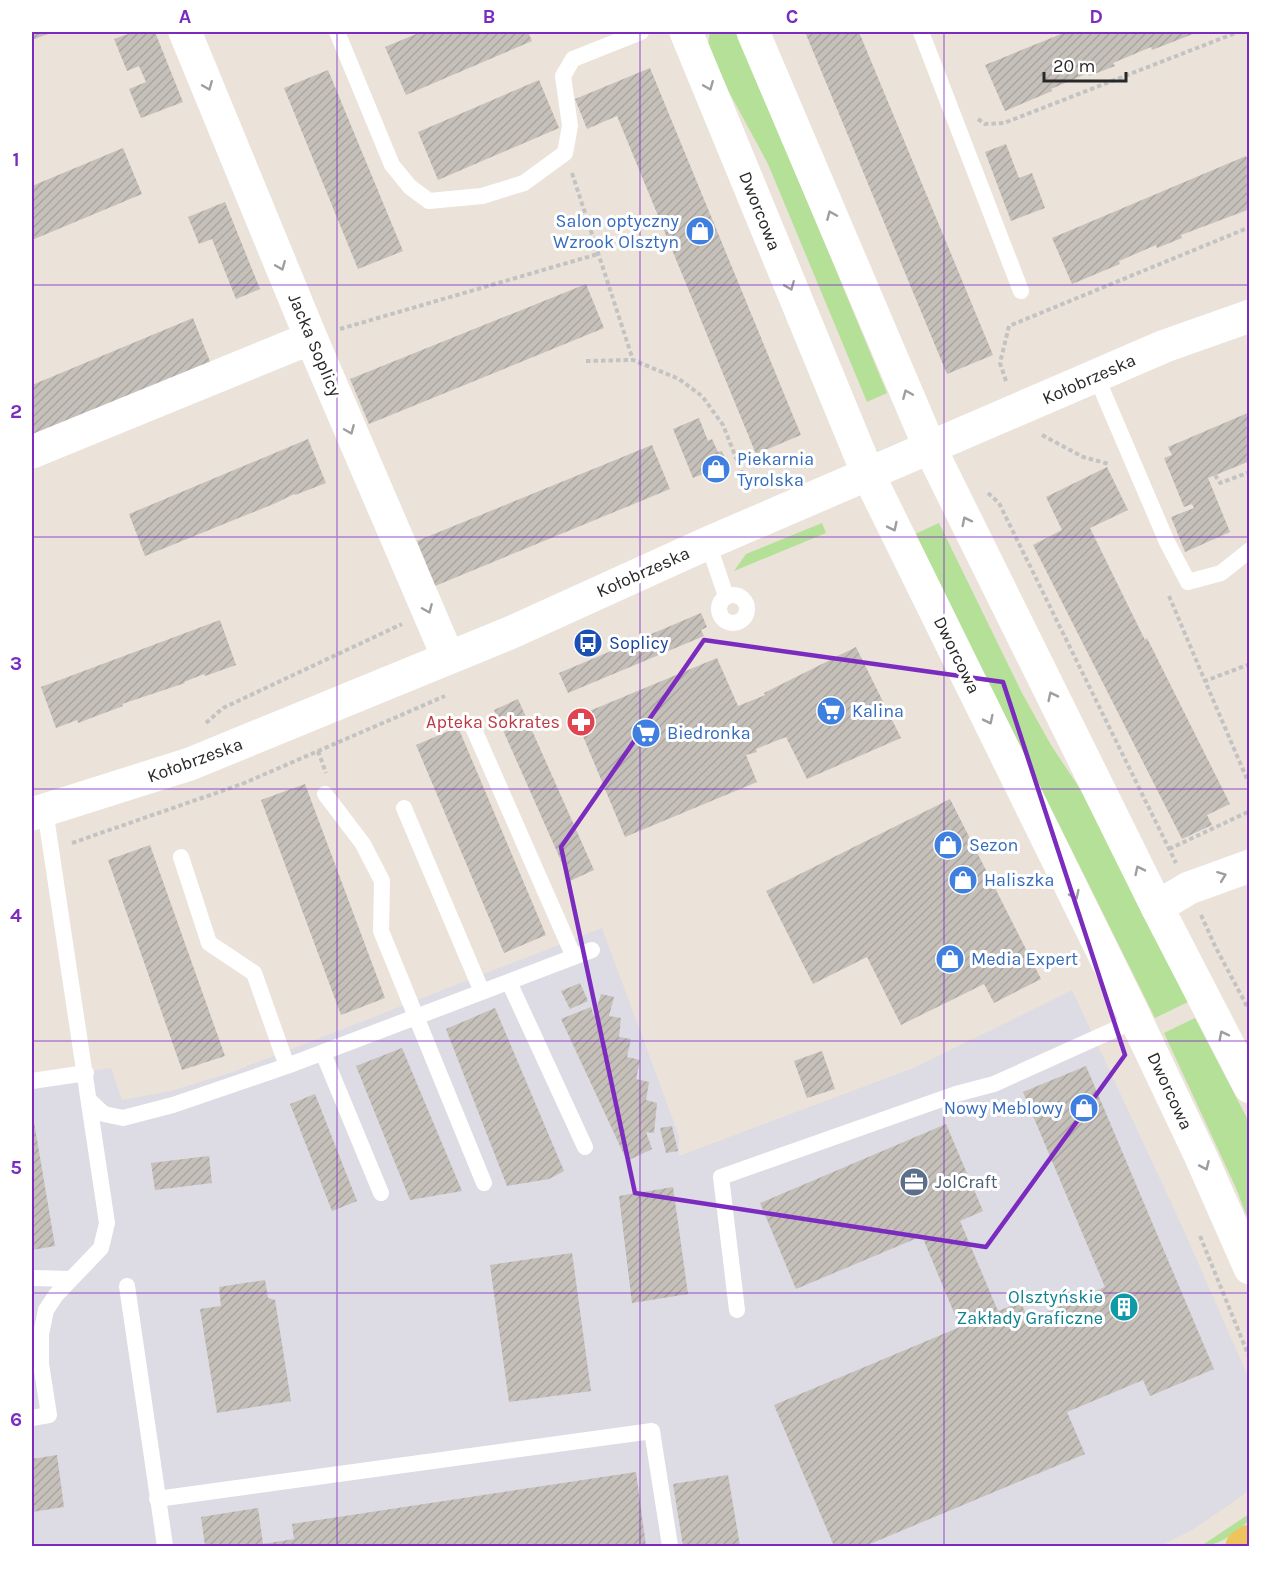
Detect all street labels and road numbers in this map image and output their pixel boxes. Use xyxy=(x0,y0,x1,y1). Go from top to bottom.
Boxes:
street label: Dworcowa xyxy=(734,168,786,254)
street label: Jacka Soplicy xyxy=(283,290,347,401)
street label: Kołobrzeska xyxy=(1039,349,1139,409)
street label: Kołobrzeska xyxy=(593,542,693,602)
street label: Dworcowa xyxy=(929,613,985,697)
street label: Kołobrzeska xyxy=(144,733,246,787)
street label: Dworcowa xyxy=(1142,1049,1198,1133)

